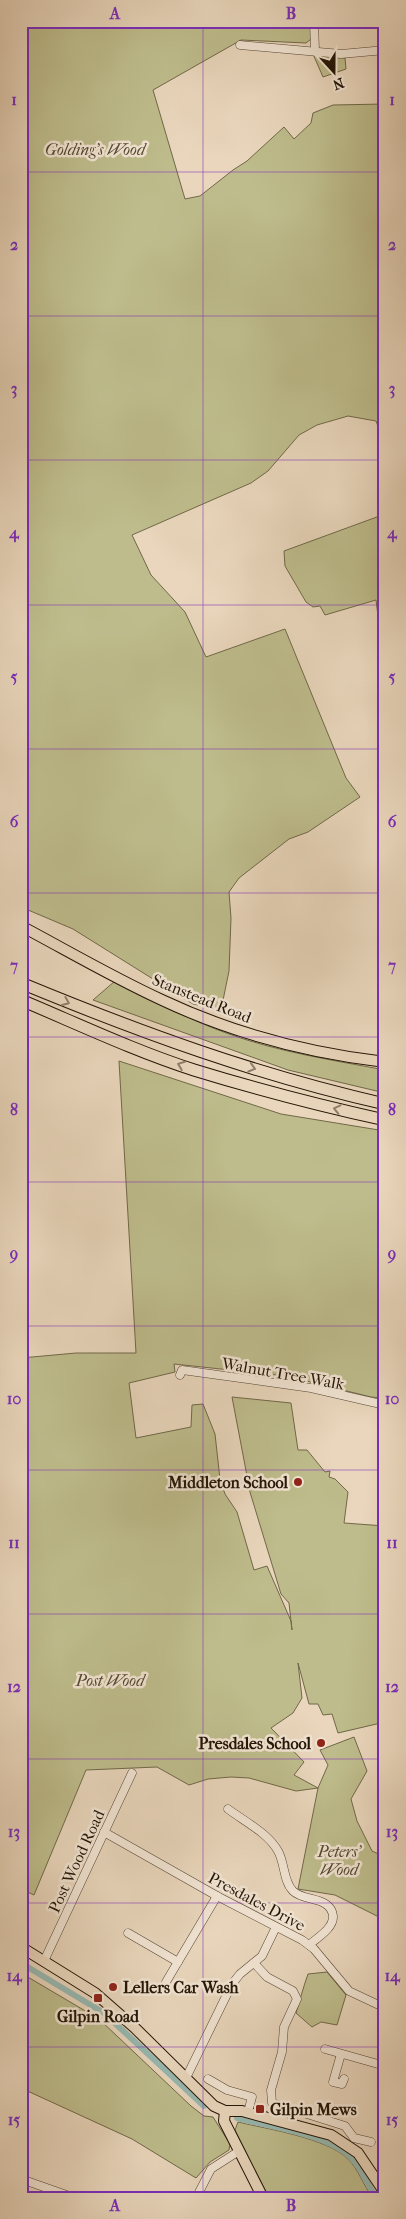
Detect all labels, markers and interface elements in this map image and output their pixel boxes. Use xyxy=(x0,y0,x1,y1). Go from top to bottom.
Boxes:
text: A xyxy=(109,4,121,23)
text: B xyxy=(286,4,296,23)
north arrow xyxy=(308,48,358,98)
text: N xyxy=(330,74,346,94)
text: 1 xyxy=(11,90,17,109)
text: 1 xyxy=(389,90,395,109)
park label: Golding's Wood xyxy=(45,140,147,159)
text: 2 xyxy=(10,235,18,254)
text: 2 xyxy=(388,235,396,254)
text: 3 xyxy=(11,379,17,399)
text: 3 xyxy=(389,379,395,399)
text: 4 xyxy=(8,523,20,543)
text: 4 xyxy=(386,523,398,543)
text: 5 xyxy=(11,667,18,686)
text: 5 xyxy=(389,667,396,686)
text: 6 xyxy=(10,812,19,831)
text: 6 xyxy=(388,812,397,831)
text: 7 xyxy=(9,956,18,975)
text: 7 xyxy=(387,956,396,975)
street label: Stanstead Road xyxy=(149,970,254,1027)
one-way arrow xyxy=(61,995,70,1006)
one-way arrow xyxy=(177,1061,186,1071)
one-way arrow xyxy=(247,1063,256,1073)
text: 8 xyxy=(10,1100,18,1119)
text: 8 xyxy=(388,1100,396,1119)
one-way arrow xyxy=(333,1104,342,1115)
text: 9 xyxy=(9,1244,18,1264)
text: 9 xyxy=(387,1244,396,1264)
street label: Walnut Tree Walk xyxy=(219,1353,346,1394)
text: 10 xyxy=(7,1389,21,1408)
text: 10 xyxy=(385,1389,399,1408)
place label: Middleton School xyxy=(167,1473,289,1492)
marker: Middleton School xyxy=(292,1476,304,1488)
text: 11 xyxy=(8,1533,20,1552)
text: 11 xyxy=(386,1533,398,1552)
park label: Post Wood xyxy=(75,1671,146,1690)
text: 12 xyxy=(7,1677,21,1696)
text: 12 xyxy=(385,1677,399,1696)
place label: Presdales School xyxy=(198,1734,312,1753)
marker: Presdales School xyxy=(315,1737,327,1749)
street label: Post Wood Road xyxy=(44,1807,109,1916)
text: 13 xyxy=(8,1822,20,1842)
text: 13 xyxy=(386,1822,398,1842)
park label: Peters' Wood xyxy=(316,1842,362,1879)
street label: Presdales Drive xyxy=(205,1868,309,1935)
text: 14 xyxy=(6,1966,23,1986)
text: 14 xyxy=(384,1966,401,1986)
place label: Lellers Car Wash xyxy=(123,1978,240,1997)
marker: Lellers Car Wash xyxy=(107,1981,119,1993)
marker: Gilpin Road xyxy=(92,1992,104,2004)
place label: Gilpin Road xyxy=(57,2007,140,2027)
place label: Gilpin Mews xyxy=(270,2100,357,2120)
marker: Gilpin Mews xyxy=(254,2103,266,2115)
text: 15 xyxy=(8,2110,20,2129)
text: 15 xyxy=(386,2110,398,2129)
text: A xyxy=(109,2196,121,2215)
text: B xyxy=(286,2196,296,2215)

